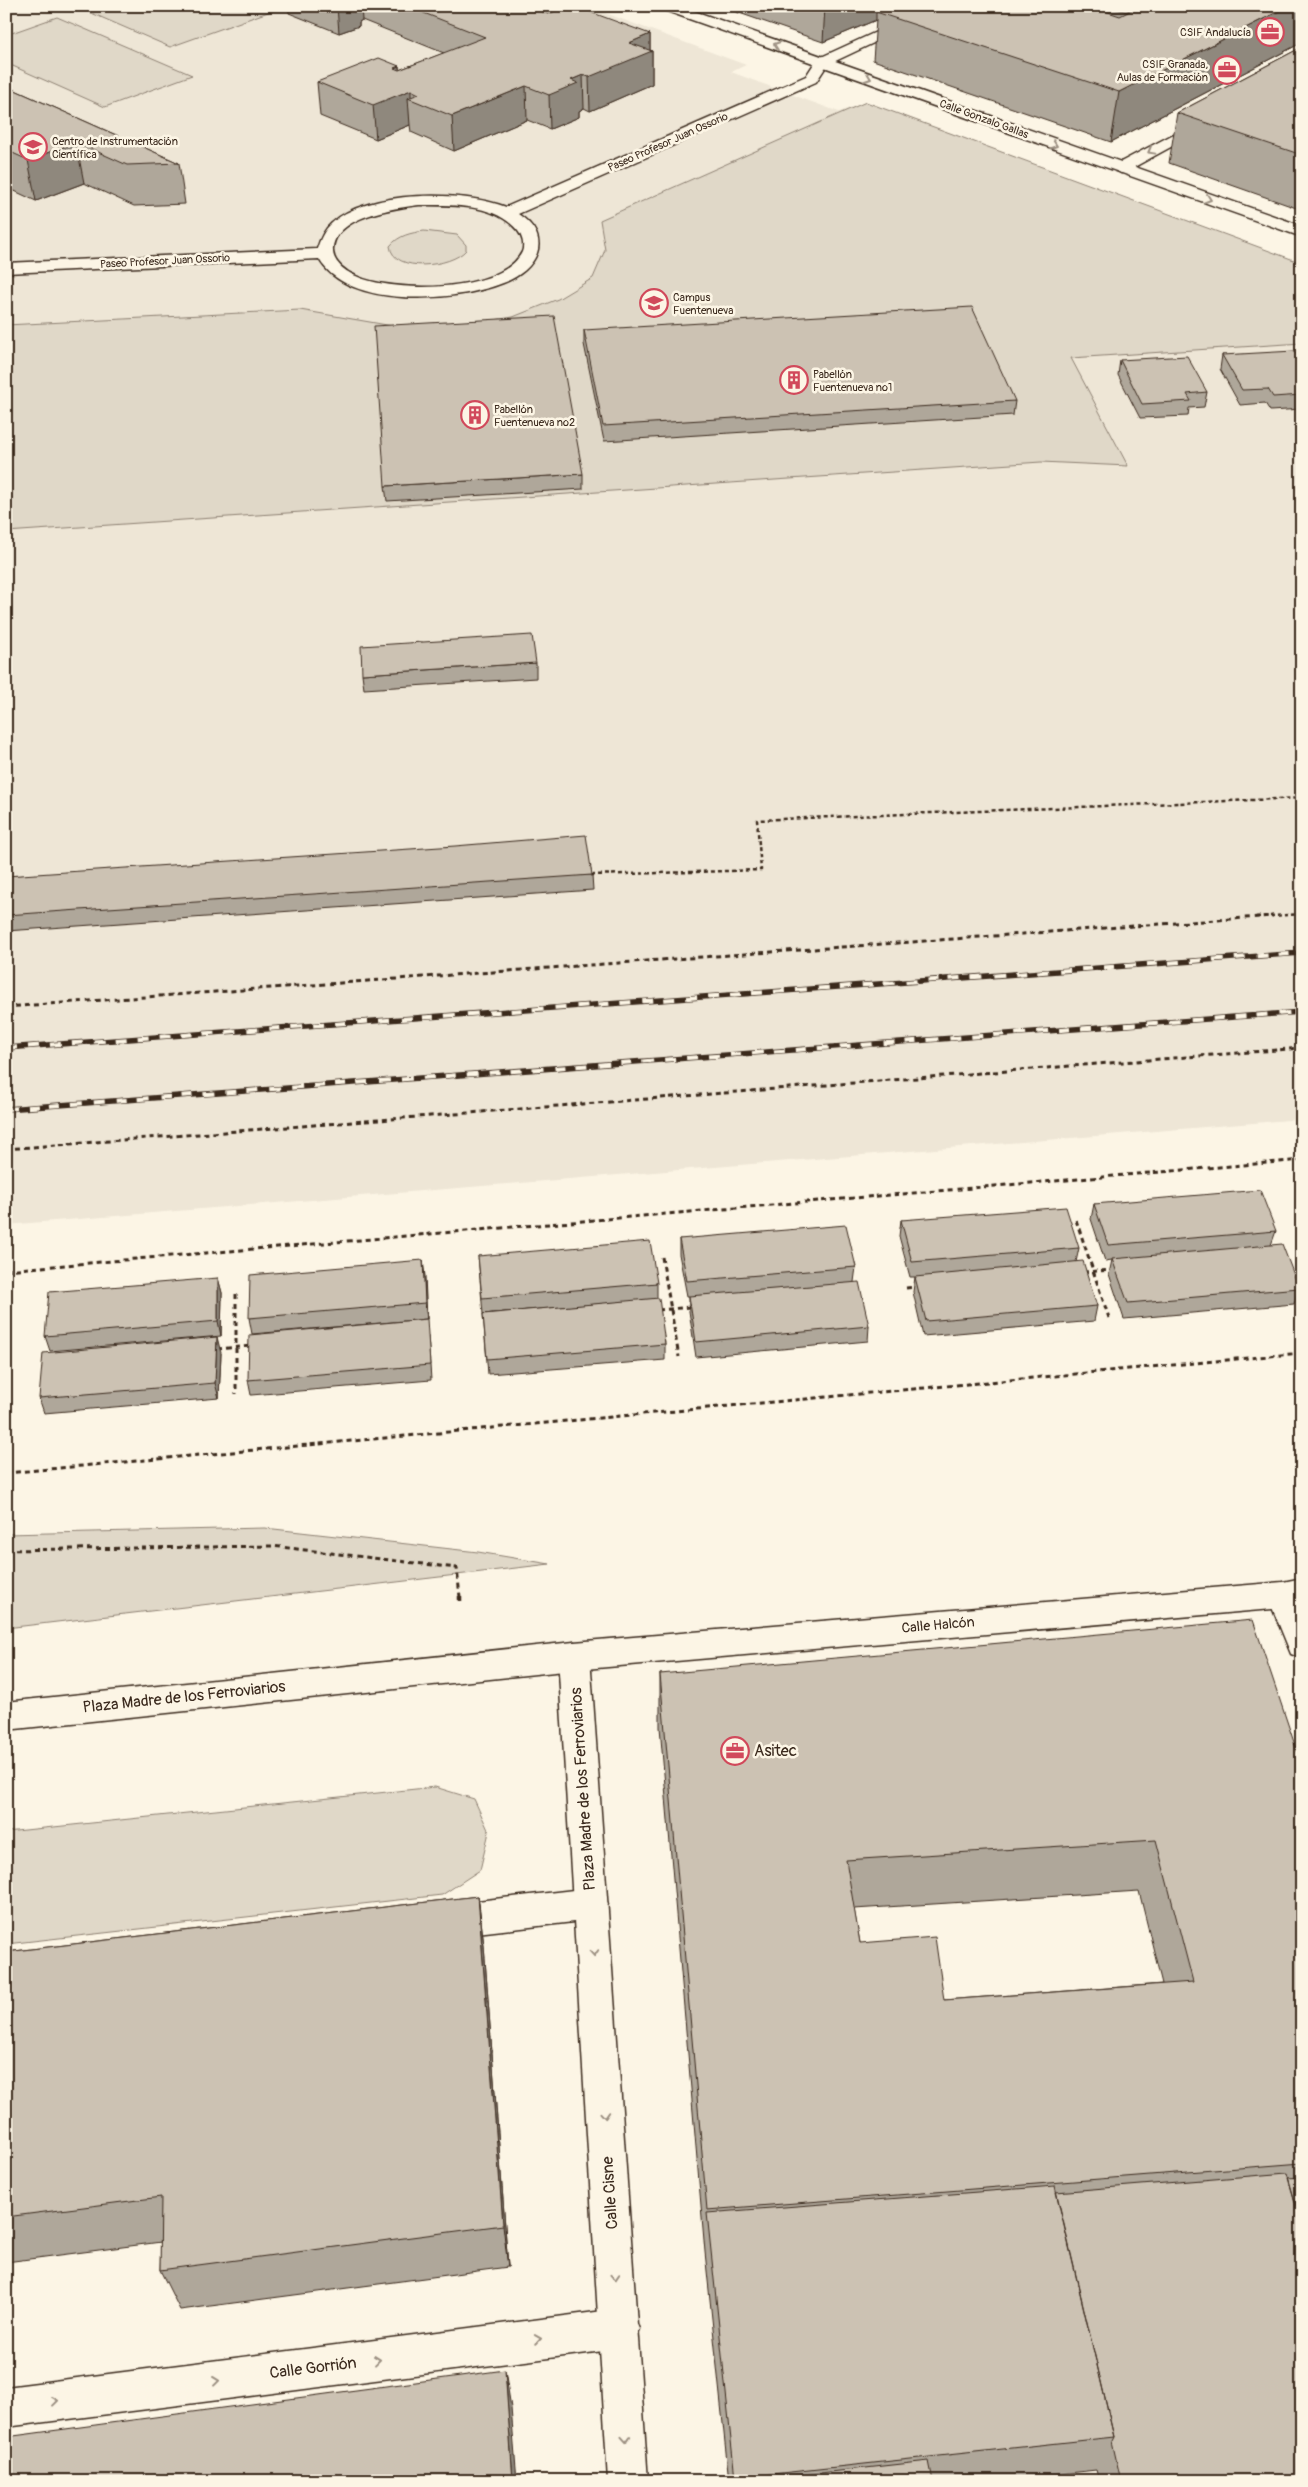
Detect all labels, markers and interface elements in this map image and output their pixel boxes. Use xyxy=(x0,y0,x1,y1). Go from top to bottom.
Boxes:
office icon: CSIF Andalucía xyxy=(1255,17,1285,47)
place label: CSIF Andalucía xyxy=(1180,26,1251,39)
one-way arrow xyxy=(773,41,781,51)
office icon: CSIF Granada, Aulas de Formación xyxy=(1212,55,1242,85)
place label: CSIF Granada, Aulas de Formación xyxy=(1117,58,1208,84)
one-way arrow xyxy=(864,72,872,82)
street label: Calle Gonzalo Gallas xyxy=(938,97,1030,141)
street label: Paseo Profesor Juan Ossorio xyxy=(606,110,730,174)
school or university icon: Centro de Instrumentación Científica xyxy=(18,132,48,162)
place label: Centro de Instrumentación Científica xyxy=(52,135,178,161)
one-way arrow xyxy=(1050,139,1058,149)
one-way arrow xyxy=(1147,145,1156,155)
one-way arrow xyxy=(1203,193,1211,203)
street label: Paseo Profesor Juan Ossorio xyxy=(100,251,230,271)
school or university icon: Campus Fuentenueva xyxy=(639,288,669,318)
place label: Campus Fuentenueva xyxy=(673,291,733,317)
building icon: Pabellón Fuentenueva nº1 xyxy=(779,365,809,395)
place label: Pabellón Fuentenueva nº1 xyxy=(813,368,892,394)
building icon: Pabellón Fuentenueva nº2 xyxy=(460,400,490,430)
place label: Pabellón Fuentenueva nº2 xyxy=(494,403,575,429)
street label: Calle Halcón xyxy=(901,1613,975,1637)
street label: Plaza Madre de los Ferroviarios xyxy=(82,1676,286,1718)
street label: Plaza Madre de los Ferroviarios xyxy=(566,1687,600,1891)
office icon: Asitec xyxy=(720,1736,750,1766)
place label: Asitec xyxy=(754,1741,797,1761)
one-way arrow xyxy=(588,1949,599,1957)
one-way arrow xyxy=(599,2111,610,2119)
street label: Calle Cisne xyxy=(597,2156,623,2230)
one-way arrow xyxy=(610,2274,621,2282)
one-way arrow xyxy=(534,2334,542,2345)
street label: Calle Gorrión xyxy=(268,2353,358,2383)
one-way arrow xyxy=(373,2355,381,2366)
one-way arrow xyxy=(212,2376,220,2387)
one-way arrow xyxy=(51,2396,59,2407)
one-way arrow xyxy=(620,2436,631,2444)

